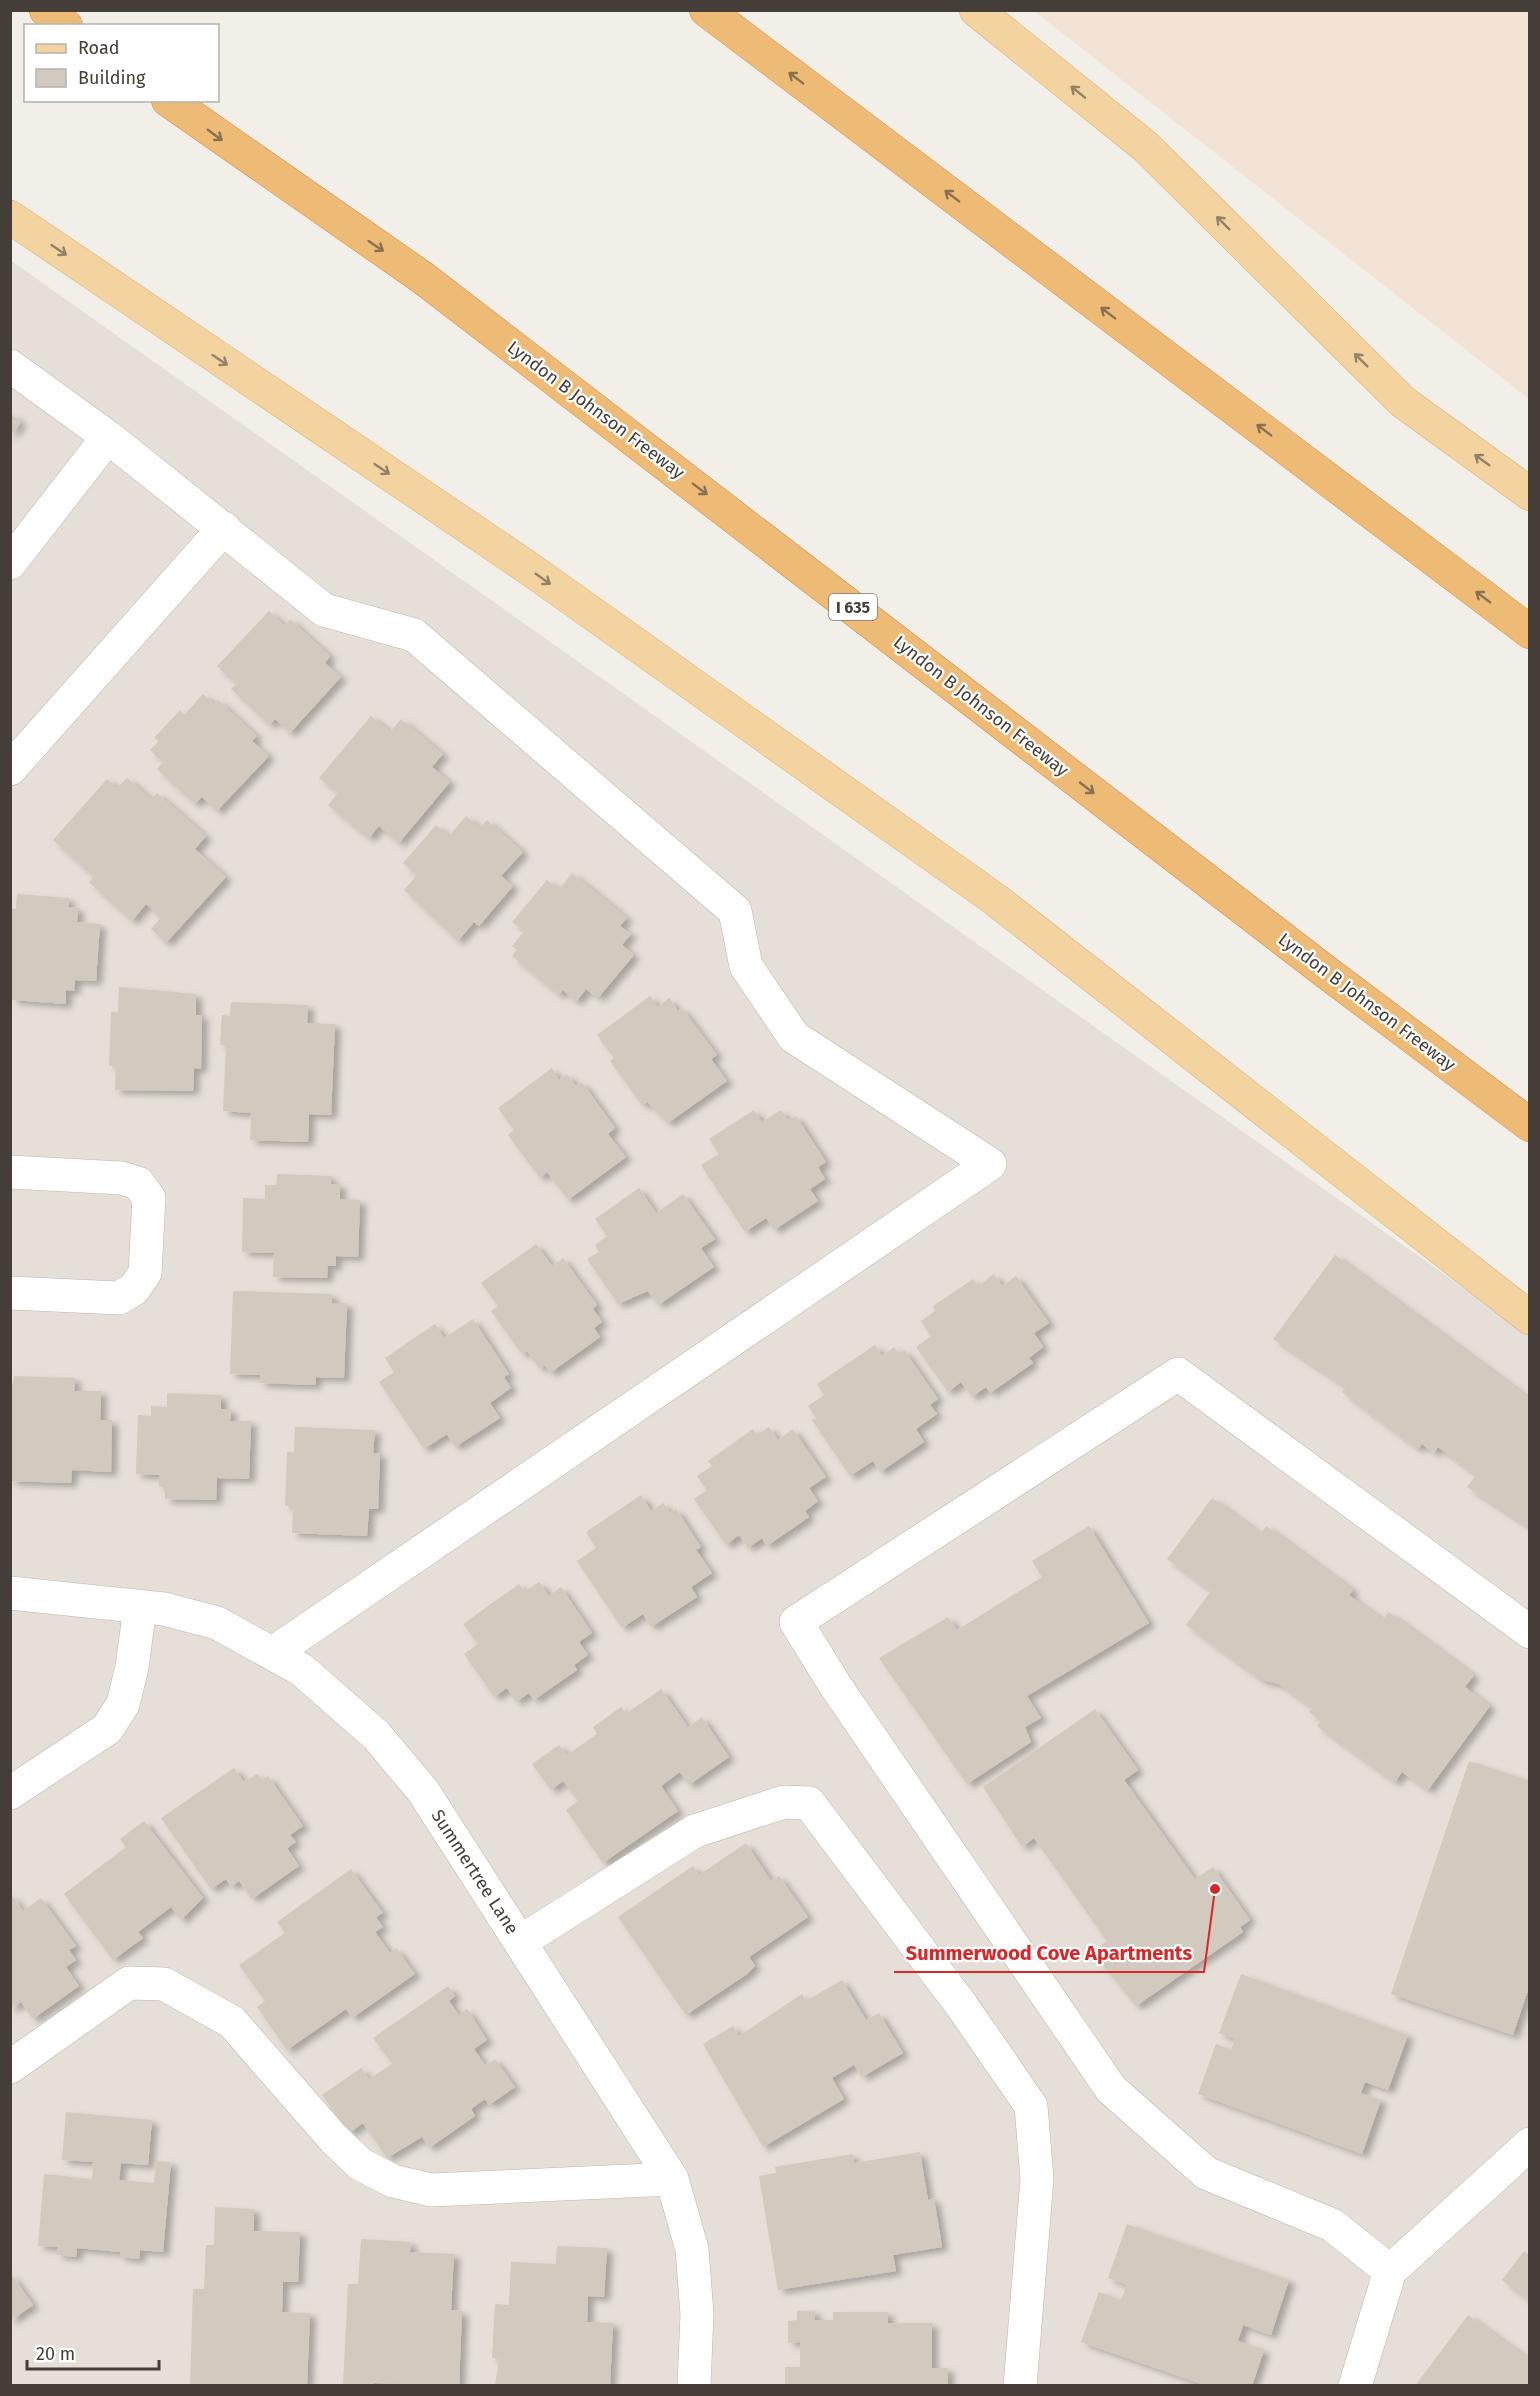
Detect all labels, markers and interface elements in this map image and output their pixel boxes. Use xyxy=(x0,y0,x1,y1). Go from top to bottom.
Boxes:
legend xyxy=(24,24,219,102)
text: Road xyxy=(78,37,120,59)
text: Building xyxy=(78,67,146,89)
one-way arrow xyxy=(789,72,805,85)
one-way arrow xyxy=(1071,86,1087,99)
one-way arrow xyxy=(207,129,223,141)
one-way arrow xyxy=(945,189,961,202)
one-way arrow xyxy=(1215,216,1230,230)
one-way arrow xyxy=(367,240,384,252)
one-way arrow xyxy=(50,244,67,256)
one-way arrow xyxy=(1100,307,1116,320)
street label: Lyndon B Johnson Freeway xyxy=(503,336,689,484)
one-way arrow xyxy=(1354,353,1369,368)
one-way arrow xyxy=(212,354,228,366)
one-way arrow xyxy=(1256,424,1272,436)
one-way arrow xyxy=(1475,453,1491,466)
one-way arrow xyxy=(373,463,389,475)
one-way arrow xyxy=(691,483,707,496)
one-way arrow xyxy=(534,573,551,585)
one-way arrow xyxy=(1475,591,1491,604)
road number: I 635 xyxy=(829,594,877,620)
street label: Lyndon B Johnson Freeway xyxy=(889,631,1073,781)
one-way arrow xyxy=(1078,782,1094,795)
street label: Lyndon B Johnson Freeway xyxy=(1274,928,1460,1076)
street label: Summertree Lane xyxy=(427,1806,523,1938)
callout: Summerwood Cove Apartments xyxy=(894,1934,1204,1972)
text: Summerwood Cove Apartments xyxy=(906,1941,1193,1965)
scale bar xyxy=(27,2333,159,2371)
text: 20 m xyxy=(36,2343,75,2365)

